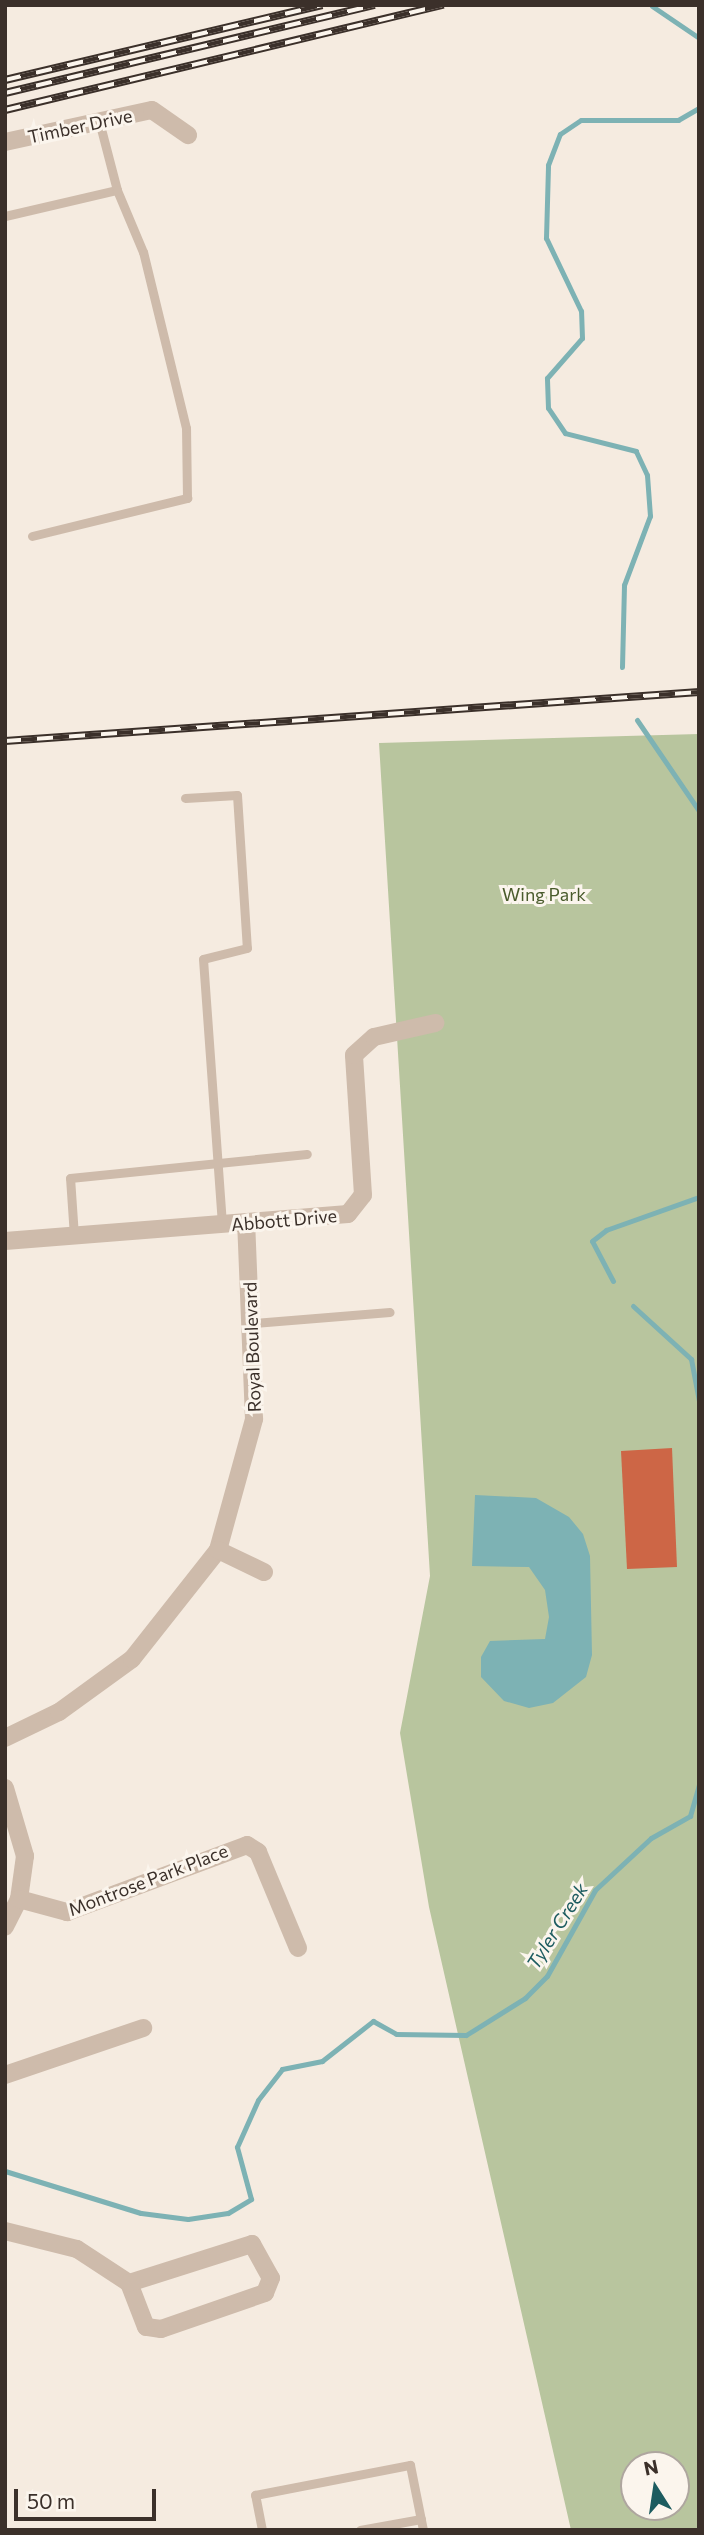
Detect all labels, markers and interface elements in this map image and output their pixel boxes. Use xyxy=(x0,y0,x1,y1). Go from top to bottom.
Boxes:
street label: Timber Drive xyxy=(26,104,134,148)
park label: Wing Park xyxy=(502,883,586,905)
street label: Abbott Drive xyxy=(230,1205,338,1235)
street label: Royal Boulevard xyxy=(239,1281,265,1413)
street label: Montrose Park Place xyxy=(65,1840,231,1920)
water label: Tyler Creek xyxy=(522,1879,592,1973)
north arrow xyxy=(620,2451,690,2521)
text: N xyxy=(642,2454,660,2480)
scale bar xyxy=(18,2476,159,2520)
text: 50 m xyxy=(27,2488,75,2513)

